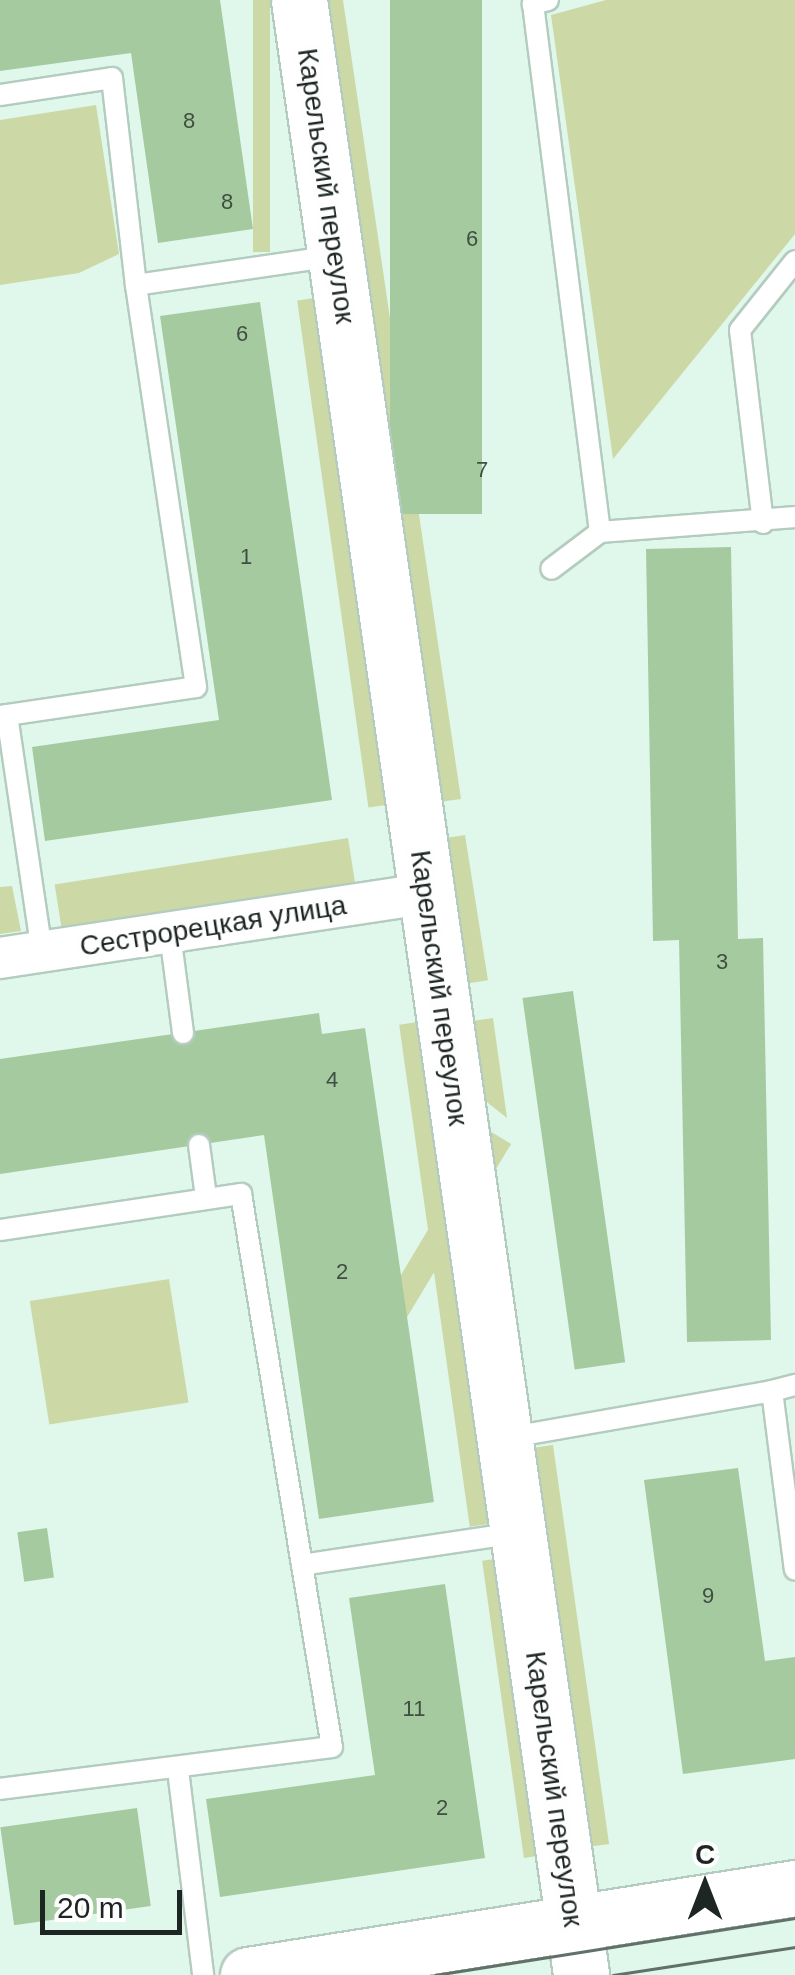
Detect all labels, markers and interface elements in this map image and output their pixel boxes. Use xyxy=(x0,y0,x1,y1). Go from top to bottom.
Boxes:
street label: Карельский переулок xyxy=(290,46,362,326)
house number: 8 xyxy=(183,108,195,134)
house number: 8 xyxy=(221,189,233,215)
house number: 6 xyxy=(466,226,478,252)
house number: 6 xyxy=(236,321,248,347)
house number: 7 xyxy=(476,457,488,483)
house number: 1 xyxy=(240,544,252,570)
street label: Карельский переулок xyxy=(403,848,475,1128)
street label: Сестрорецкая улица xyxy=(77,888,349,964)
house number: 3 xyxy=(716,949,728,975)
house number: 4 xyxy=(326,1067,338,1093)
house number: 2 xyxy=(336,1259,348,1285)
house number: 9 xyxy=(702,1583,714,1609)
street label: Карельский переулок xyxy=(518,1649,590,1929)
house number: 11 xyxy=(403,1696,425,1722)
house number: 2 xyxy=(436,1795,448,1821)
north arrow xyxy=(655,1835,755,1935)
text: С xyxy=(695,1839,715,1870)
scale bar xyxy=(45,1870,188,1932)
text: 20 m xyxy=(57,1891,124,1924)

